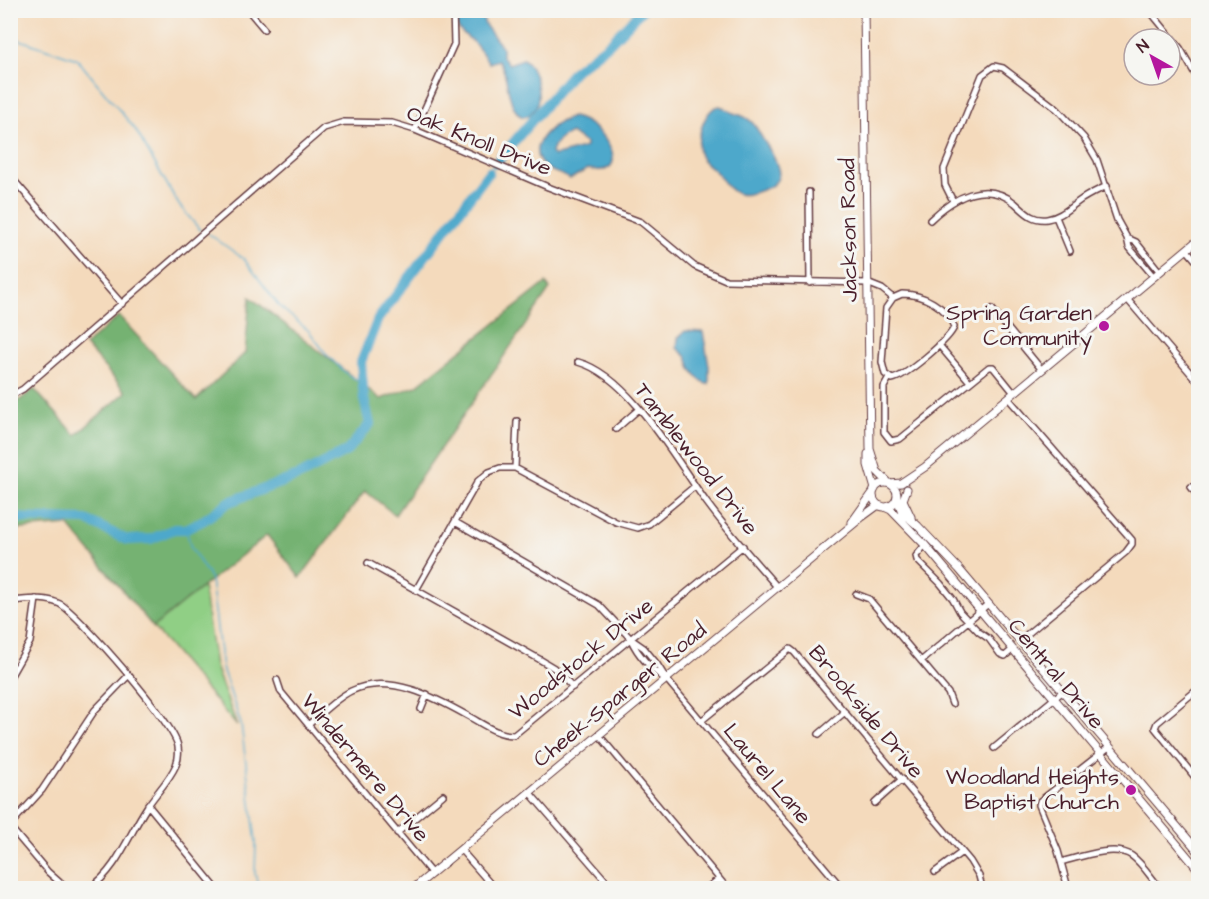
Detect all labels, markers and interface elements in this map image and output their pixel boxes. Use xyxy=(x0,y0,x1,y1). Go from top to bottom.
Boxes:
north arrow xyxy=(1122,27,1182,87)
text: N xyxy=(1132,35,1154,58)
street label: Oak Knoll Drive xyxy=(402,98,556,184)
street label: Jackson Road xyxy=(832,158,866,302)
place label: Spring Garden Community xyxy=(946,298,1092,355)
marker: Spring Garden Community xyxy=(1097,319,1111,333)
street label: Tamblewood Drive xyxy=(627,376,765,542)
street label: Woodstock Drive xyxy=(502,591,660,727)
street label: Central Drive xyxy=(1000,612,1112,736)
street label: Cheek-Sparger Road xyxy=(527,615,714,775)
street label: Brookside Drive xyxy=(801,639,931,785)
street label: Windermere Drive xyxy=(294,687,436,849)
street label: Laurel Lane xyxy=(716,717,819,831)
place label: Woodland Heights Baptist Church xyxy=(946,762,1119,818)
marker: Woodland Heights Baptist Church xyxy=(1124,783,1138,797)

